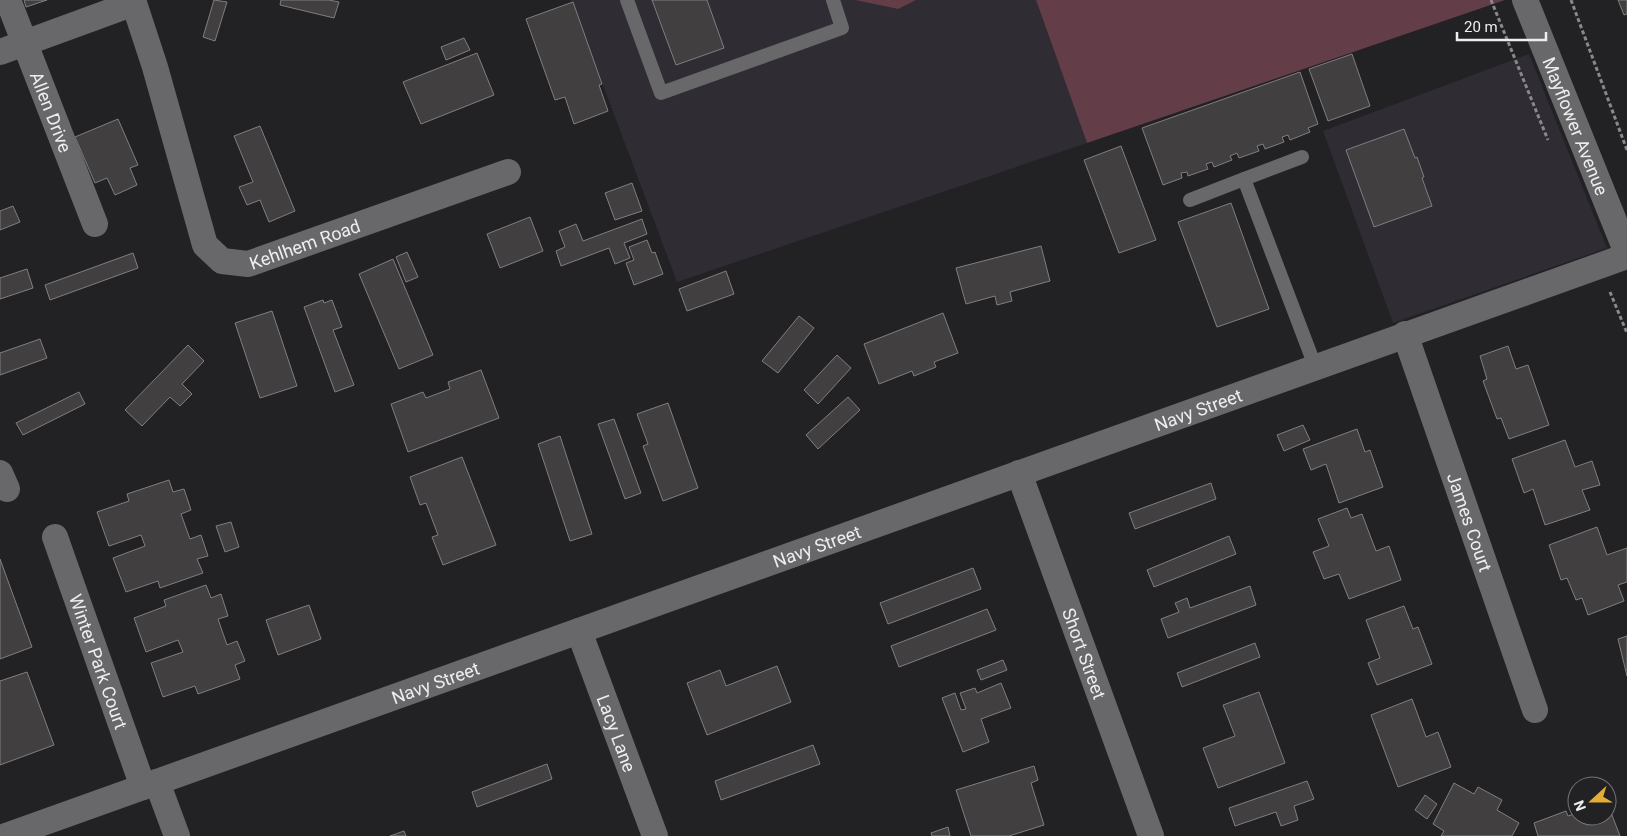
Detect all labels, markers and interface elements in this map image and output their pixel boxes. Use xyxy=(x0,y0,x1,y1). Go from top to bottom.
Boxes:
scale bar xyxy=(1457,10,1546,42)
text: 20 m xyxy=(1464,18,1498,36)
street label: Mayflower Avenue xyxy=(1539,54,1613,198)
street label: Allen Drive xyxy=(26,68,77,155)
street label: Kehlhem Road xyxy=(246,215,363,273)
street label: Navy Street xyxy=(1151,384,1245,435)
street label: James Court xyxy=(1443,470,1497,574)
street label: Navy Street xyxy=(770,521,863,571)
street label: Winter Park Court xyxy=(65,591,132,732)
street label: Short Street xyxy=(1058,605,1111,702)
street label: Navy Street xyxy=(389,657,482,708)
street label: Lacy Lane xyxy=(593,692,641,775)
north arrow xyxy=(1567,776,1617,826)
text: N xyxy=(1571,798,1589,813)

